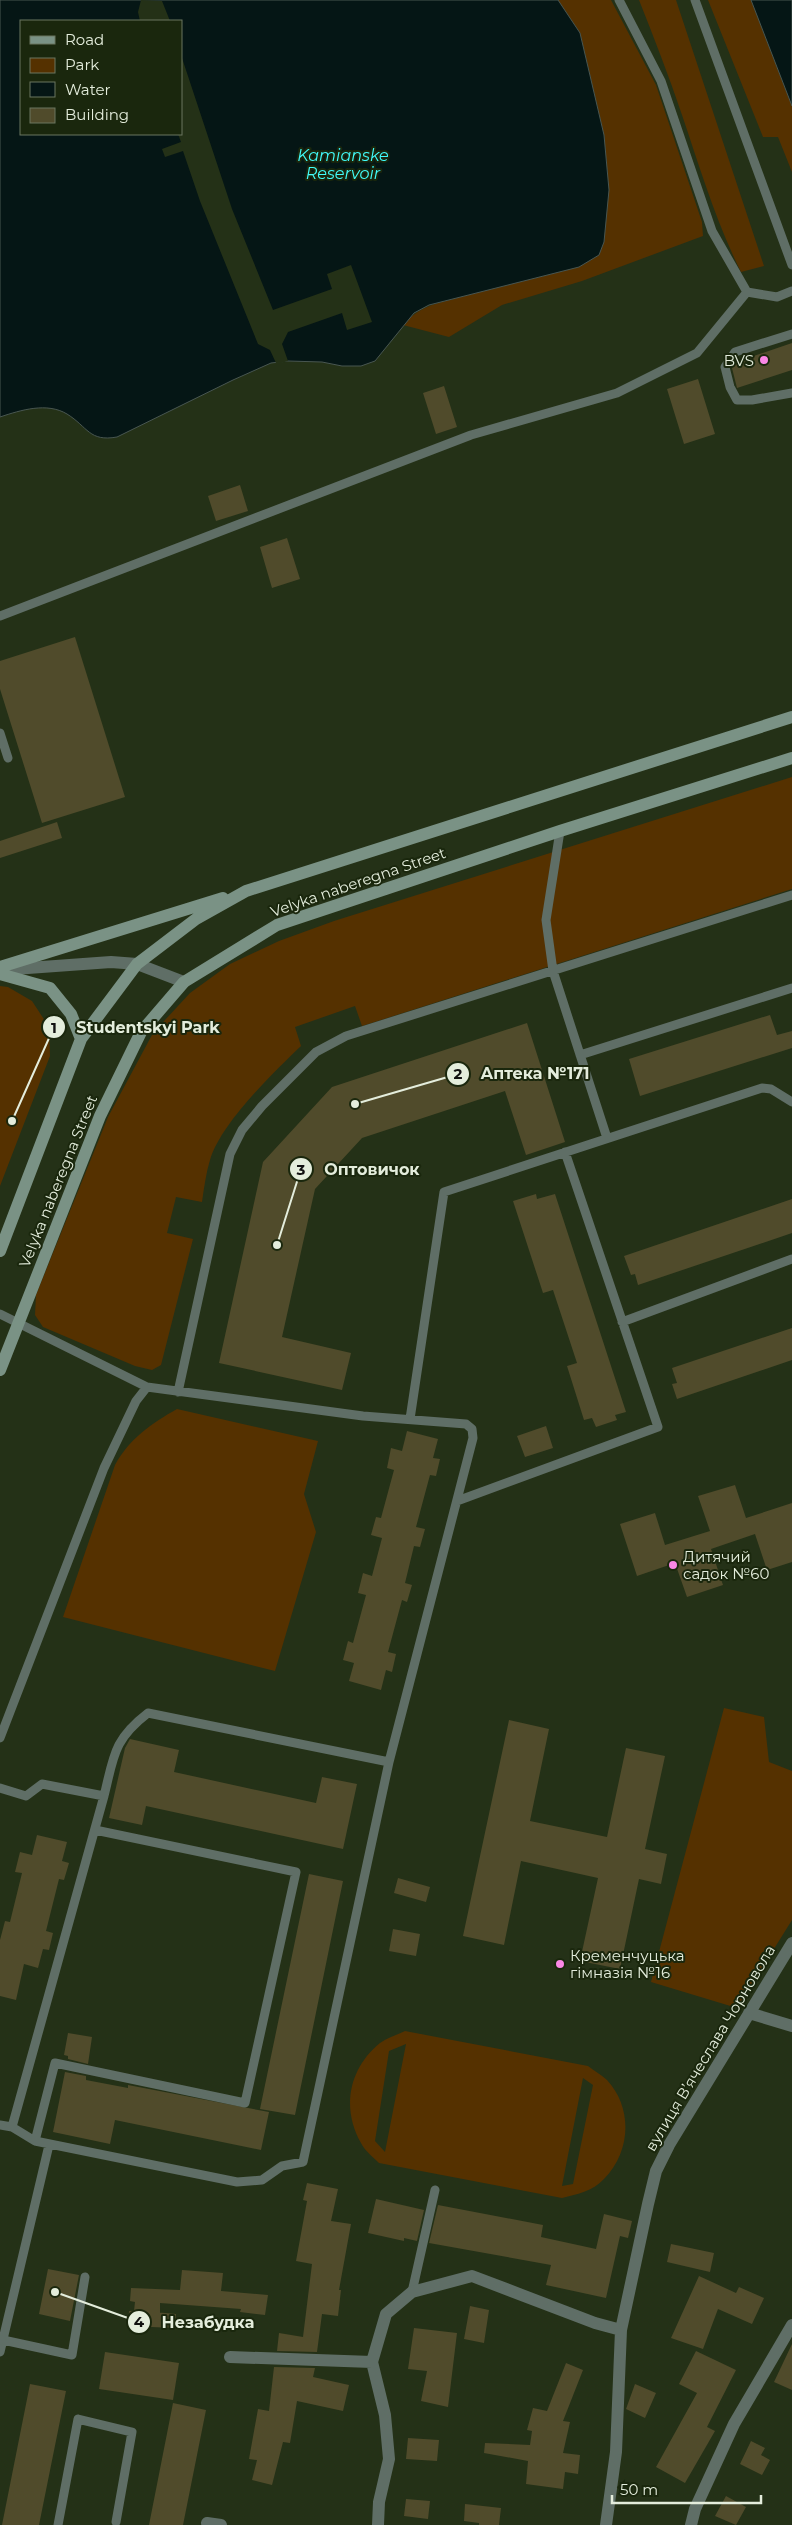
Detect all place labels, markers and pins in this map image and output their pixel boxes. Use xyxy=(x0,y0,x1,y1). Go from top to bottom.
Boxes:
place label: BVS xyxy=(724,351,754,370)
marker: BVS xyxy=(758,354,770,366)
callout: Studentskyi Park xyxy=(41,1012,230,1043)
callout: Аптека №171 xyxy=(445,1058,599,1089)
callout: Оптовичок xyxy=(289,1154,429,1185)
place label: Дитячий садок №60 xyxy=(683,1547,769,1583)
marker: Дитячий садок №60 xyxy=(667,1559,679,1571)
place label: Кременчуцька гімназія №16 xyxy=(570,1946,685,1982)
marker: Кременчуцька гімназія №16 xyxy=(554,1958,566,1970)
callout: Незабудка xyxy=(127,2306,264,2337)

